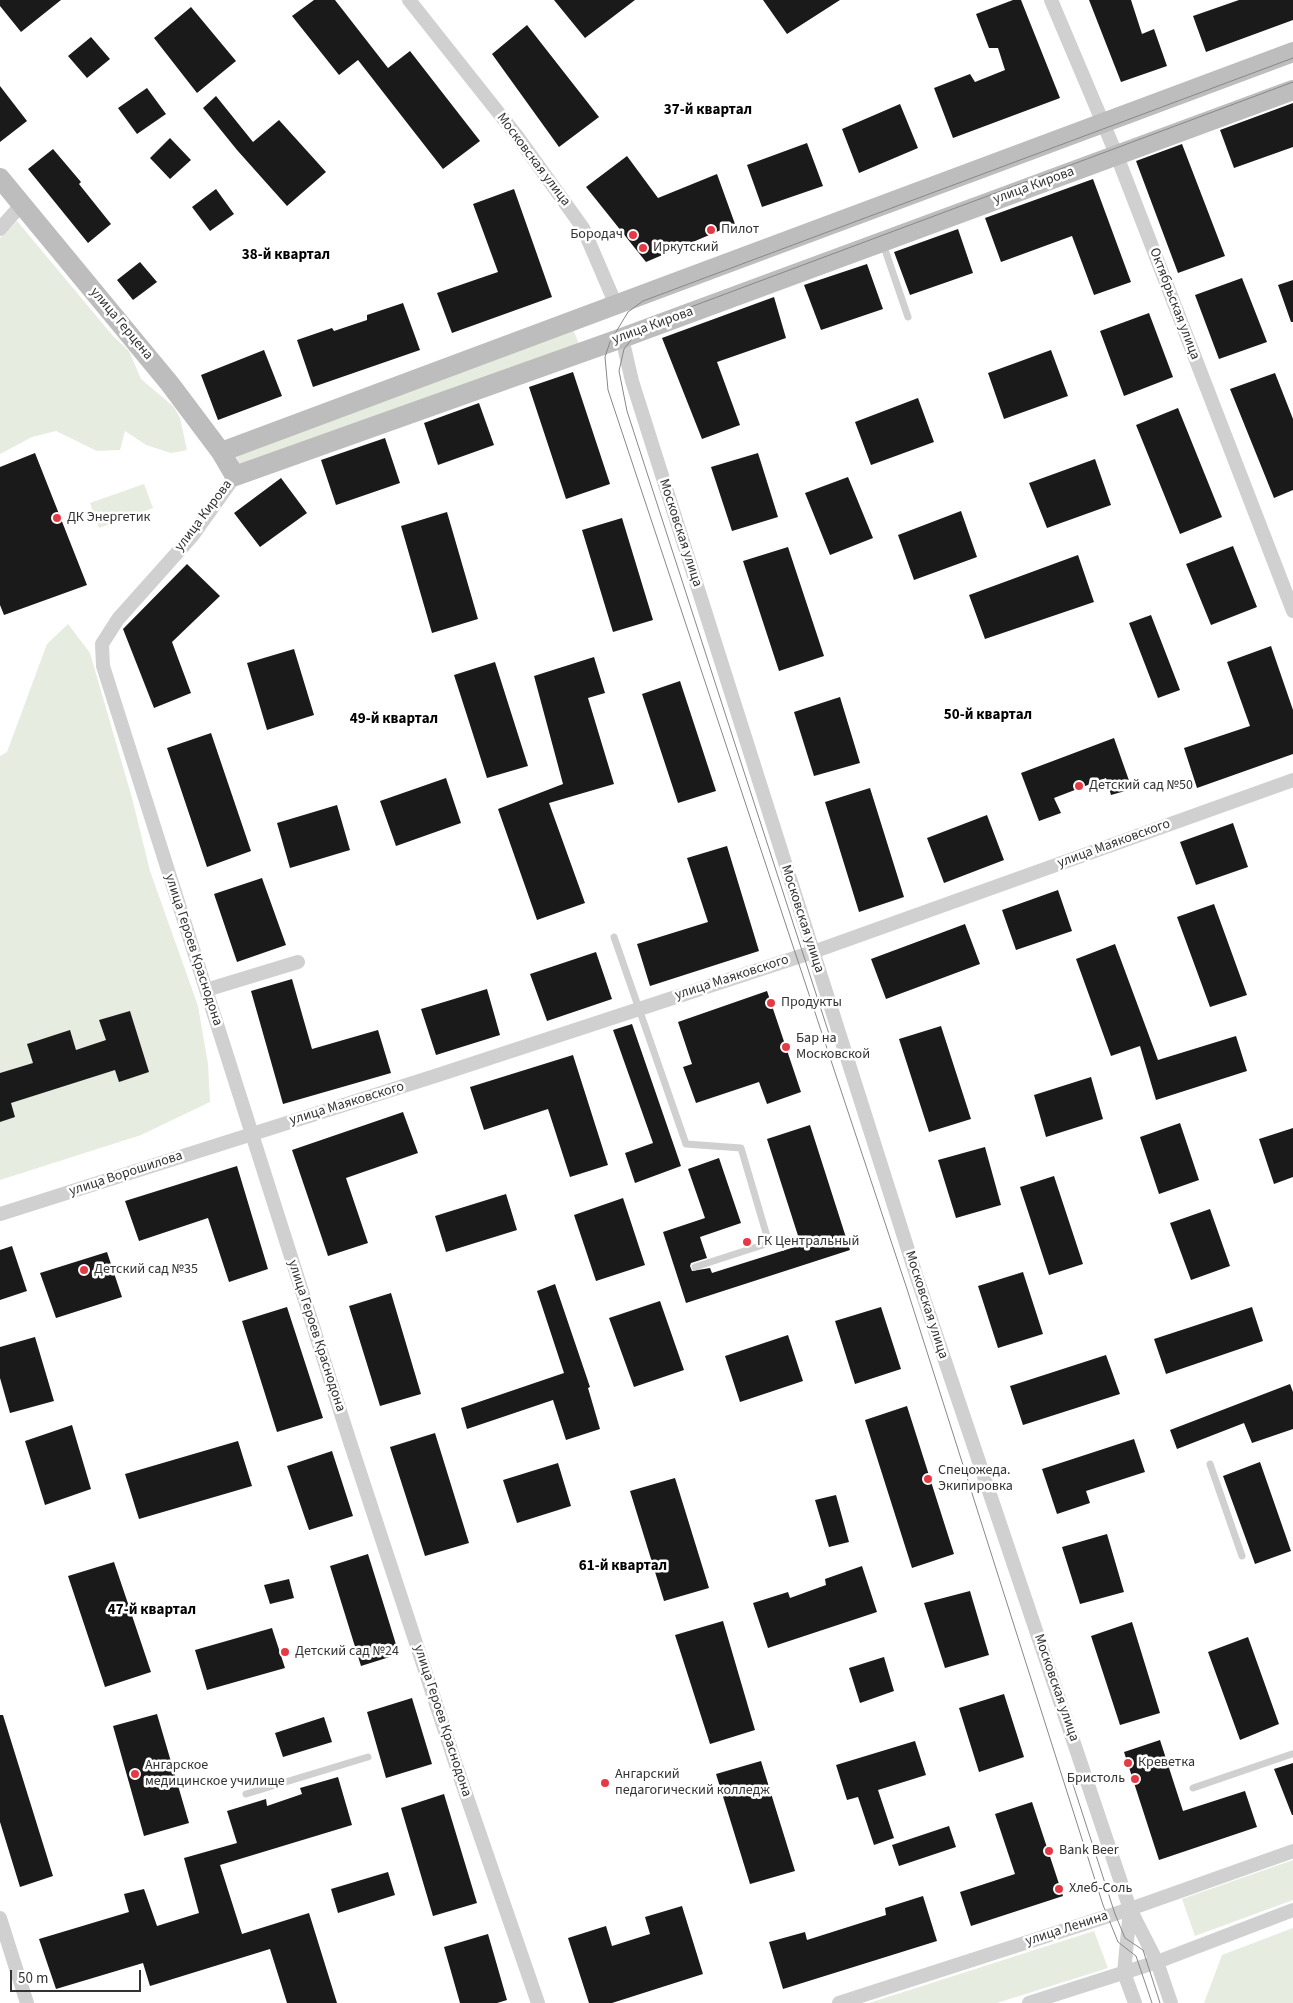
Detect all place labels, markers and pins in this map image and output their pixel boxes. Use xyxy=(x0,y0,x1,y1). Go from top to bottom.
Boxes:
place label: Пилот xyxy=(721,222,759,238)
marker: Пилот xyxy=(705,224,717,236)
place label: Бородач xyxy=(570,227,623,243)
marker: Бородач xyxy=(627,229,639,241)
place label: Иркутский xyxy=(653,240,719,256)
marker: Иркутский xyxy=(637,242,649,254)
place label: ДК Энергетик xyxy=(67,510,151,526)
marker: ДК Энергетик xyxy=(51,512,63,524)
place label: Детский сад №50 xyxy=(1089,778,1193,794)
marker: Детский сад №50 xyxy=(1073,780,1085,792)
place label: Продукты xyxy=(781,995,842,1011)
marker: Продукты xyxy=(765,997,777,1009)
place label: Бар на Московской xyxy=(796,1031,870,1064)
marker: Бар на Московской xyxy=(780,1041,792,1053)
place label: ГК Центральный xyxy=(757,1234,859,1250)
marker: ГК Центральный xyxy=(741,1236,753,1248)
place label: Детский сад №35 xyxy=(94,1262,198,1278)
marker: Детский сад №35 xyxy=(78,1264,90,1276)
place label: Спецожеда. Экипировка xyxy=(938,1463,1013,1495)
marker: Спецожеда. Экипировка xyxy=(922,1473,934,1485)
place label: Детский сад №24 xyxy=(295,1644,399,1660)
marker: Детский сад №24 xyxy=(279,1646,291,1658)
place label: Креветка xyxy=(1138,1755,1195,1771)
marker: Креветка xyxy=(1122,1757,1134,1769)
place label: Ангарское медицинское училище xyxy=(145,1758,285,1790)
place label: Ангарский педагогический колледж xyxy=(615,1767,770,1800)
marker: Ангарское медицинское училище xyxy=(129,1768,141,1780)
place label: Бристоль xyxy=(1067,1771,1125,1787)
marker: Бристоль xyxy=(1129,1773,1141,1785)
marker: Ангарский педагогический колледж xyxy=(599,1777,611,1789)
place label: Bank Beer xyxy=(1059,1843,1119,1859)
marker: Bank Beer xyxy=(1043,1845,1055,1857)
place label: Хлеб-Соль xyxy=(1069,1881,1132,1897)
marker: Хлеб-Соль xyxy=(1053,1883,1065,1895)

